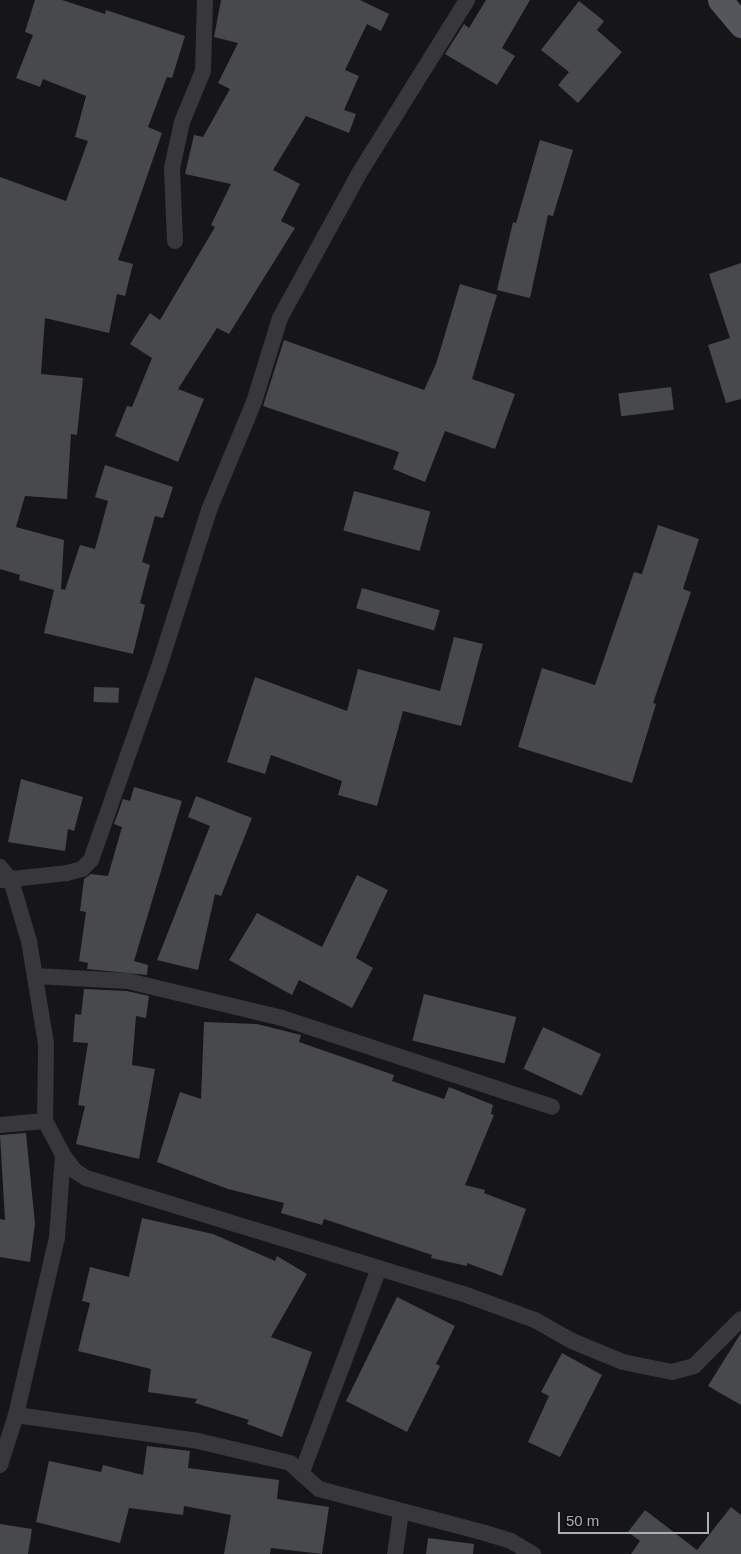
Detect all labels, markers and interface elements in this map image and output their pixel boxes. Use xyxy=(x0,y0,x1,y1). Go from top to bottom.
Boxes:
scale bar xyxy=(561,1502,712,1534)
text: 50 m xyxy=(566,1512,599,1529)

